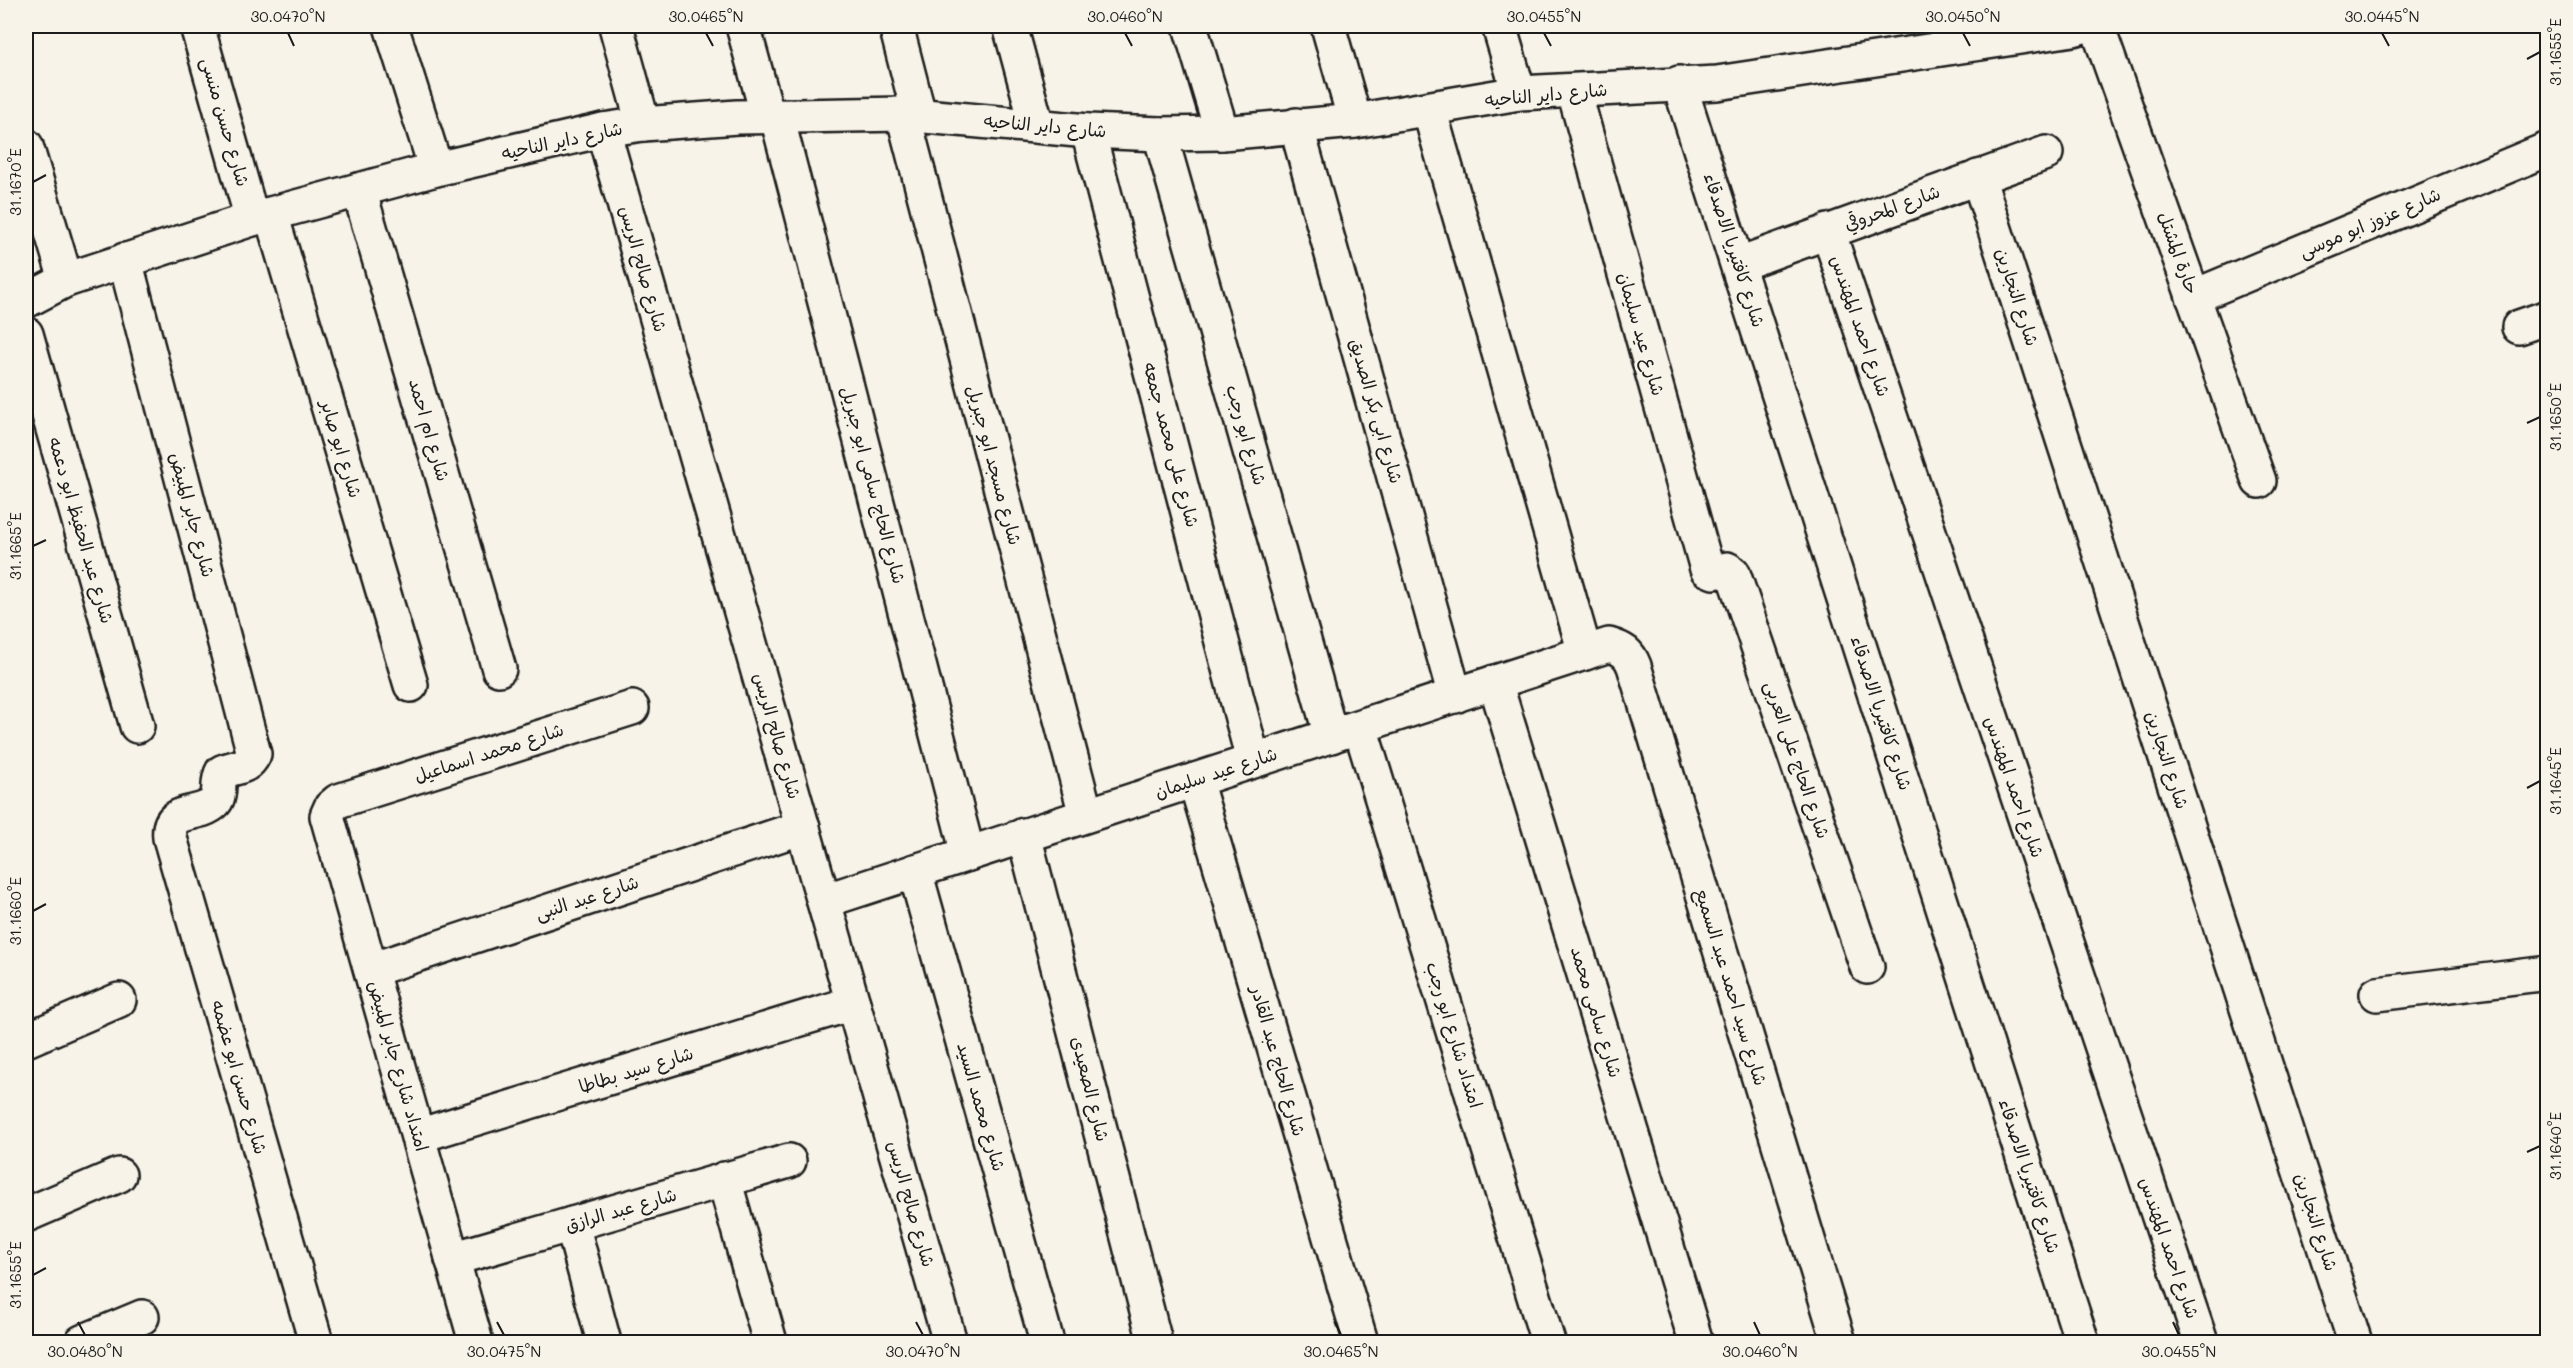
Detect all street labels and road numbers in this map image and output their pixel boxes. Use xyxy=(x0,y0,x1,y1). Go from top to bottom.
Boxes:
street label: شارع حسن منسى xyxy=(195,55,256,189)
street label: شارع داير الناحيه xyxy=(1484,77,1608,112)
street label: شارع داير الناحيه xyxy=(983,108,1107,143)
street label: شارع داير الناحيه xyxy=(499,115,625,166)
street label: شارع كافتيريا الاصدقاء xyxy=(1698,169,1771,330)
street label: شارع المحروقي xyxy=(1840,179,1944,237)
street label: شارع عزوز ابو موسى xyxy=(2295,181,2444,264)
street label: شارع صالح الريس xyxy=(614,203,673,335)
street label: حارة المشتل xyxy=(2153,208,2205,297)
street label: شارع النجارين xyxy=(1990,245,2045,349)
street label: شارع احمد المهندس xyxy=(1825,252,1896,400)
street label: شارع عيد سليمان xyxy=(1612,269,1671,399)
street label: شارع ابى بكر الصديق xyxy=(1344,335,1409,486)
street label: شارع على محمد جمعه xyxy=(1137,360,1206,530)
street label: شارع ام احمد xyxy=(401,376,456,485)
street label: شارع مسجد ابو جبريل xyxy=(961,382,1028,548)
street label: شارع ابو رجب xyxy=(1220,382,1273,488)
street label: شارع الحاج سامى ابو جبريل xyxy=(835,383,912,586)
street label: شارع ابو صابر xyxy=(314,395,368,501)
street label: شارع عبد الحفيظ ابو دعمه xyxy=(43,433,120,626)
street label: شارع جابر المبيض xyxy=(164,450,221,580)
street label: شارع كافتيريا الاصدقاء xyxy=(1845,632,1918,793)
street label: شارع صالح الريس xyxy=(748,670,807,802)
street label: شارع الحاج على العربى xyxy=(1759,678,1836,842)
street label: شارع النجارين xyxy=(2140,708,2195,812)
street label: شارع احمد المهندس xyxy=(1979,713,2050,861)
street label: شارع محمد اسماعيل xyxy=(411,717,567,789)
street label: شارع عيد سليمان xyxy=(1151,741,1280,804)
street label: شارع عبد النبى xyxy=(532,869,642,926)
street label: شارع سيد احمد عبد السميع xyxy=(1689,885,1773,1089)
street label: شارع سامى محمد xyxy=(1565,943,1628,1080)
street label: امتداد شارع ابو رجب xyxy=(1420,959,1489,1111)
street label: امتداد شارع جابر المبيض xyxy=(362,977,435,1154)
street label: شارع الحاج عبد القادر xyxy=(1244,981,1312,1139)
street label: شارع حسن ابو عضمه xyxy=(205,997,274,1157)
street label: شارع الصعيدى xyxy=(1065,1034,1116,1144)
street label: شارع سيد بطاطا xyxy=(575,1040,696,1099)
street label: شارع محمد السيد xyxy=(951,1040,1012,1174)
street label: شارع كافتيريا الاصدقاء xyxy=(1993,1095,2066,1256)
street label: شارع صالح الريس xyxy=(882,1138,941,1270)
street label: شارع النجارين xyxy=(2289,1170,2344,1274)
street label: شارع احمد المهندس xyxy=(2134,1174,2205,1322)
street label: شارع عبد الرازق xyxy=(562,1182,680,1237)

